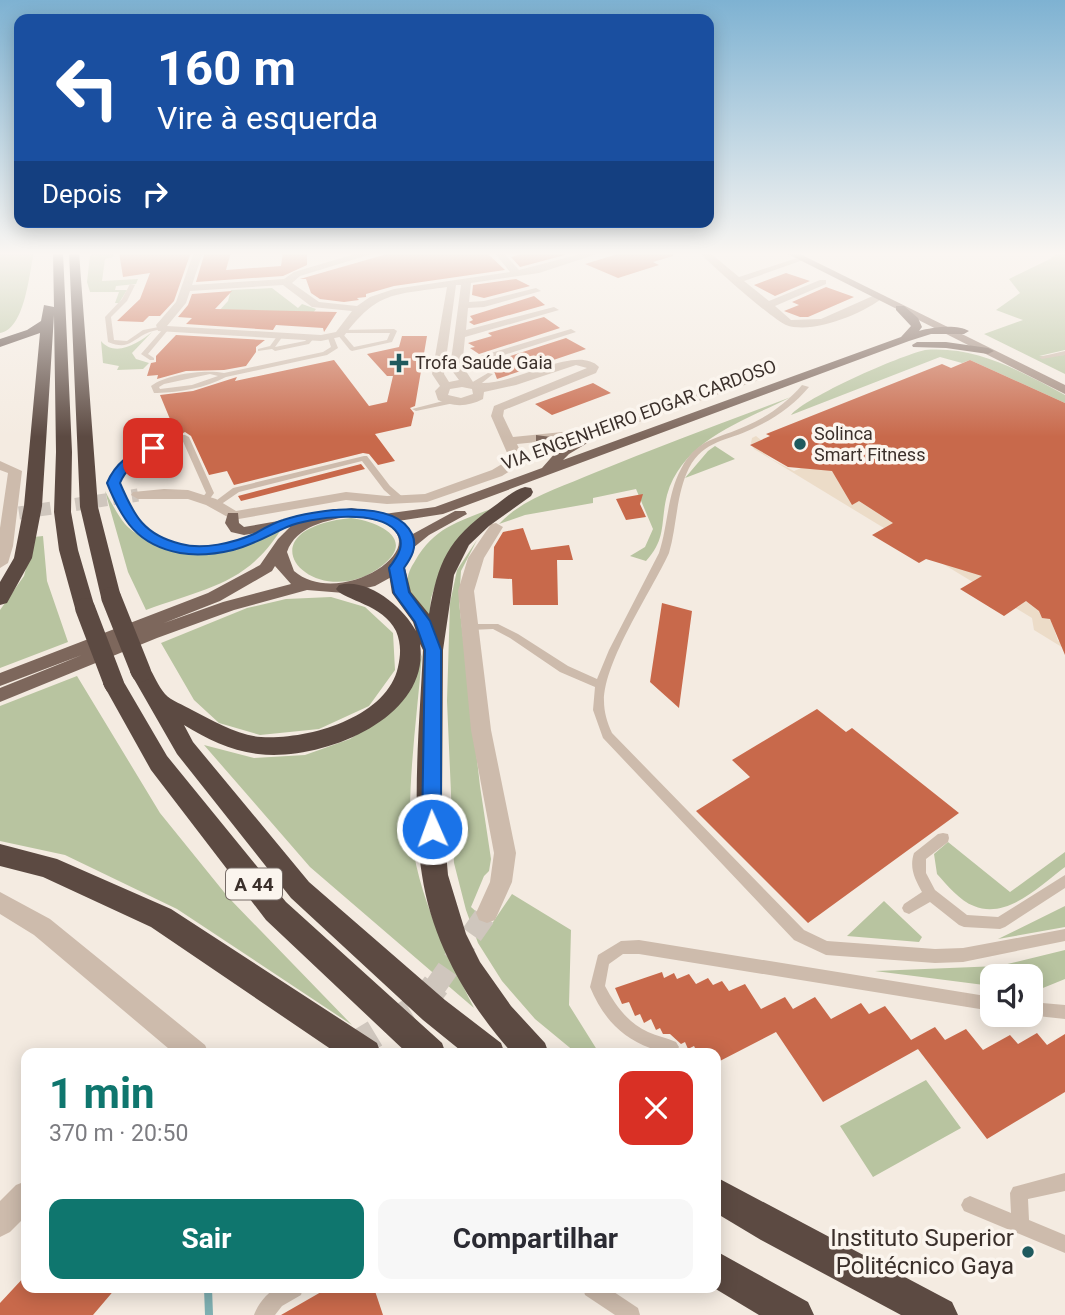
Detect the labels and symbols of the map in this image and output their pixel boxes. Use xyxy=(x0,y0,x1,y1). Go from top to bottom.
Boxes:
place label: Trofa Saúde Gaia xyxy=(415,352,553,373)
marker: Trofa Saúde Gaia xyxy=(389,353,409,373)
street label: VIA ENGENHEIRO EDGAR CARDOSO xyxy=(499,355,779,474)
pin xyxy=(123,418,183,478)
place label: Solinca Smart Fitness xyxy=(814,423,925,465)
marker: Solinca Smart Fitness xyxy=(792,436,808,452)
position arrow xyxy=(395,792,469,866)
road number: A 44 xyxy=(226,869,282,900)
place label: Instituto Superior Politécnico Gaya xyxy=(830,1224,1014,1280)
marker: Instituto Superior Politécnico Gaya xyxy=(1020,1244,1036,1260)

